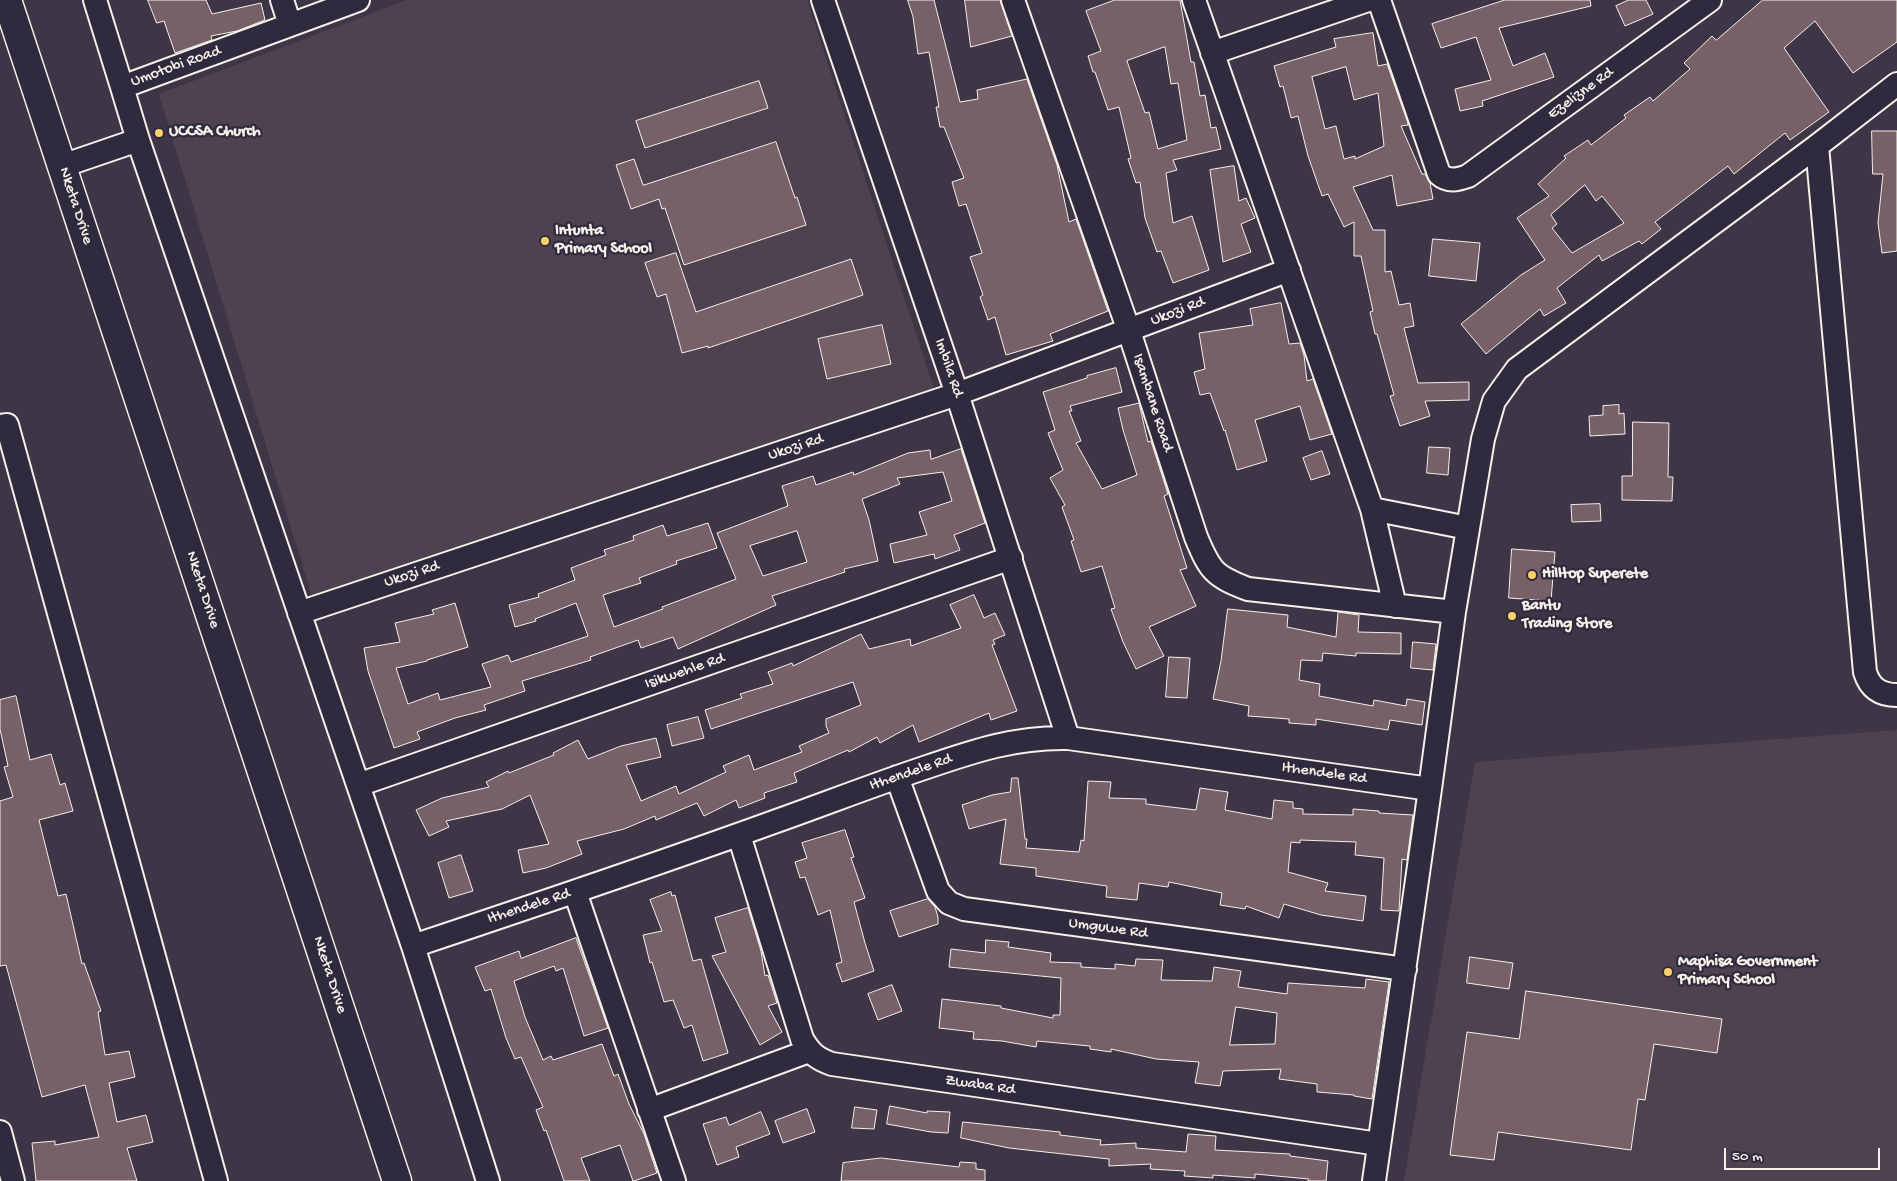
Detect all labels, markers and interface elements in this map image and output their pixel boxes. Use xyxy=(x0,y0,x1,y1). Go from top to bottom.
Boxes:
street label: Umotobi Road xyxy=(128,42,224,92)
street label: Ezelizne Rd xyxy=(1544,64,1618,124)
place label: UCCSA Church xyxy=(169,123,261,143)
marker: UCCSA Church xyxy=(153,127,165,139)
street label: Nketa Drive xyxy=(54,165,96,247)
place label: Intunta Primary School xyxy=(555,222,652,260)
marker: Intunta Primary School xyxy=(539,235,551,247)
street label: Ukozi Rd xyxy=(1148,293,1208,331)
street label: Imbila Rd xyxy=(929,336,967,400)
street label: Isambane Road xyxy=(1127,352,1177,454)
street label: Ukozi Rd xyxy=(766,430,826,466)
street label: Nketa Drive xyxy=(181,549,223,631)
street label: Ukozi Rd xyxy=(382,557,442,593)
place label: Hilltop Superete xyxy=(1542,565,1648,585)
marker: Hilltop Superete xyxy=(1526,569,1538,581)
place label: Bantu Trading Store xyxy=(1522,597,1612,635)
marker: Bantu Trading Store xyxy=(1506,610,1518,622)
street label: Isikwehle Rd xyxy=(643,649,727,695)
street label: Ithendele Rd xyxy=(867,750,955,796)
street label: Ithendele Rd xyxy=(1280,759,1368,789)
street label: Ithendele Rd xyxy=(485,885,573,929)
street label: Umguwe Rd xyxy=(1067,914,1149,944)
street label: Nketa Drive xyxy=(308,934,350,1016)
place label: Maphisa Government Primary School xyxy=(1678,953,1817,991)
marker: Maphisa Government Primary School xyxy=(1662,966,1674,978)
street label: Zwaba Rd xyxy=(944,1072,1016,1100)
scale bar xyxy=(1727,1138,1883,1170)
text: 50 m xyxy=(1732,1148,1763,1166)

